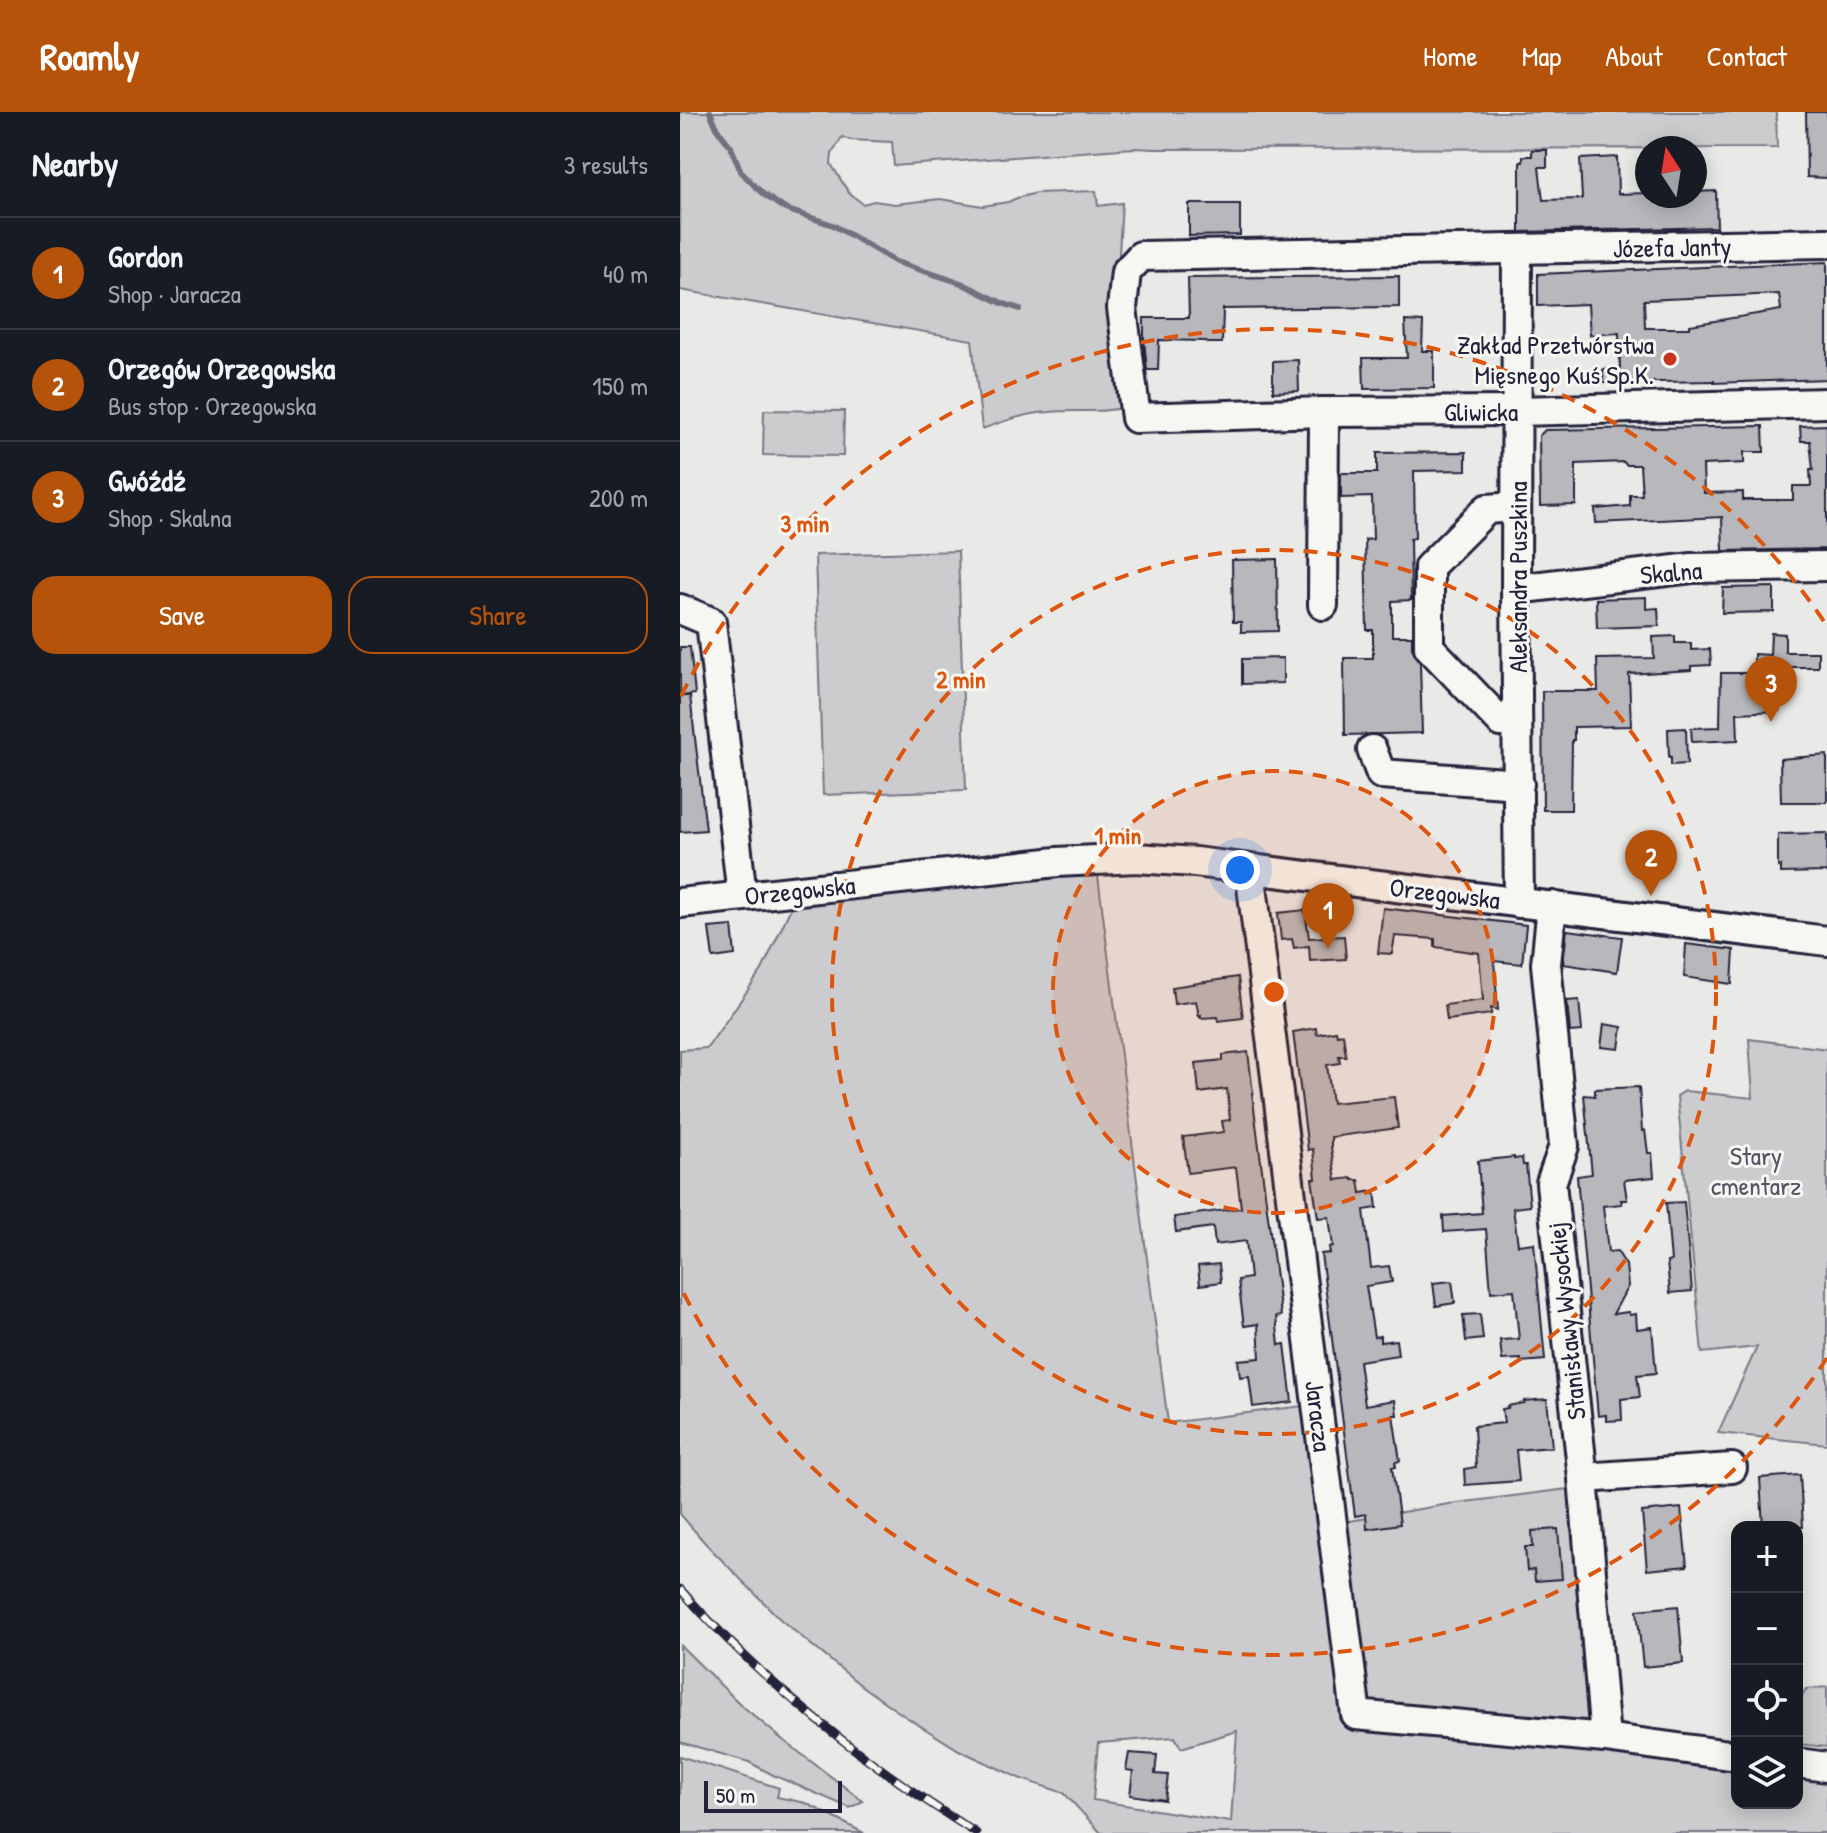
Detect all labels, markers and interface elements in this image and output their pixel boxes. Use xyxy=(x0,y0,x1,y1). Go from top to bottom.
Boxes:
text: Roamly xyxy=(40,30,139,82)
text: Home xyxy=(1423,37,1478,75)
text: Map xyxy=(1522,37,1561,75)
text: About xyxy=(1605,37,1663,75)
text: Contact xyxy=(1707,37,1787,75)
north arrow xyxy=(1635,136,1707,208)
text: Nearby xyxy=(32,141,118,187)
text: 3 results xyxy=(564,147,648,182)
street label: Józefa Janty xyxy=(1612,228,1732,266)
text: Gordon xyxy=(108,236,183,276)
text: 1 xyxy=(53,256,63,291)
text: 40 m xyxy=(603,256,648,291)
text: Shop · Jaracza xyxy=(108,276,241,311)
place label: Zakład Przetwórstwa Mięsnego Kuś Sp.K. xyxy=(1457,327,1654,392)
text: Orzegów Orzegowska xyxy=(108,348,335,388)
marker: Zakład Przetwórstwa Mięsnego Kuś Sp.K. xyxy=(1661,350,1679,368)
text: 2 xyxy=(52,368,64,403)
text: 150 m xyxy=(592,368,648,403)
text: Bus stop · Orzegowska xyxy=(108,388,316,423)
street label: Gliwicka xyxy=(1444,394,1518,429)
text: Gwóźdź xyxy=(108,460,186,500)
text: 3 xyxy=(52,480,64,515)
text: 200 m xyxy=(589,480,648,515)
street label: Aleksandra Puszkina xyxy=(1500,481,1535,673)
text: Shop · Skalna xyxy=(108,500,231,535)
text: 3 min xyxy=(781,507,830,539)
street label: Skalna xyxy=(1639,552,1703,592)
button: Save xyxy=(32,576,332,654)
button: Share xyxy=(348,576,648,654)
pin: 3 xyxy=(1745,656,1797,722)
text: 2 min xyxy=(936,663,986,695)
text: 1 min xyxy=(1095,819,1142,851)
pin: 2 xyxy=(1625,830,1677,896)
your location xyxy=(1220,850,1260,890)
street label: Orzegowska xyxy=(743,867,857,913)
street label: Orzegowska xyxy=(1388,869,1502,917)
pin: 1 xyxy=(1302,883,1354,949)
centre of rings xyxy=(1260,978,1288,1006)
park label: Stary cmentarz xyxy=(1711,1138,1801,1203)
street label: Stanisławy Wysockiej xyxy=(1538,1221,1594,1421)
street label: Jaracza xyxy=(1297,1378,1341,1454)
map controls xyxy=(1731,1521,1803,1809)
button: + xyxy=(1731,1521,1803,1593)
button: − xyxy=(1731,1593,1803,1665)
button: locate xyxy=(1731,1665,1803,1737)
button: layers xyxy=(1731,1737,1803,1809)
scale bar xyxy=(704,1777,842,1813)
text: 50 m xyxy=(716,1780,755,1810)

